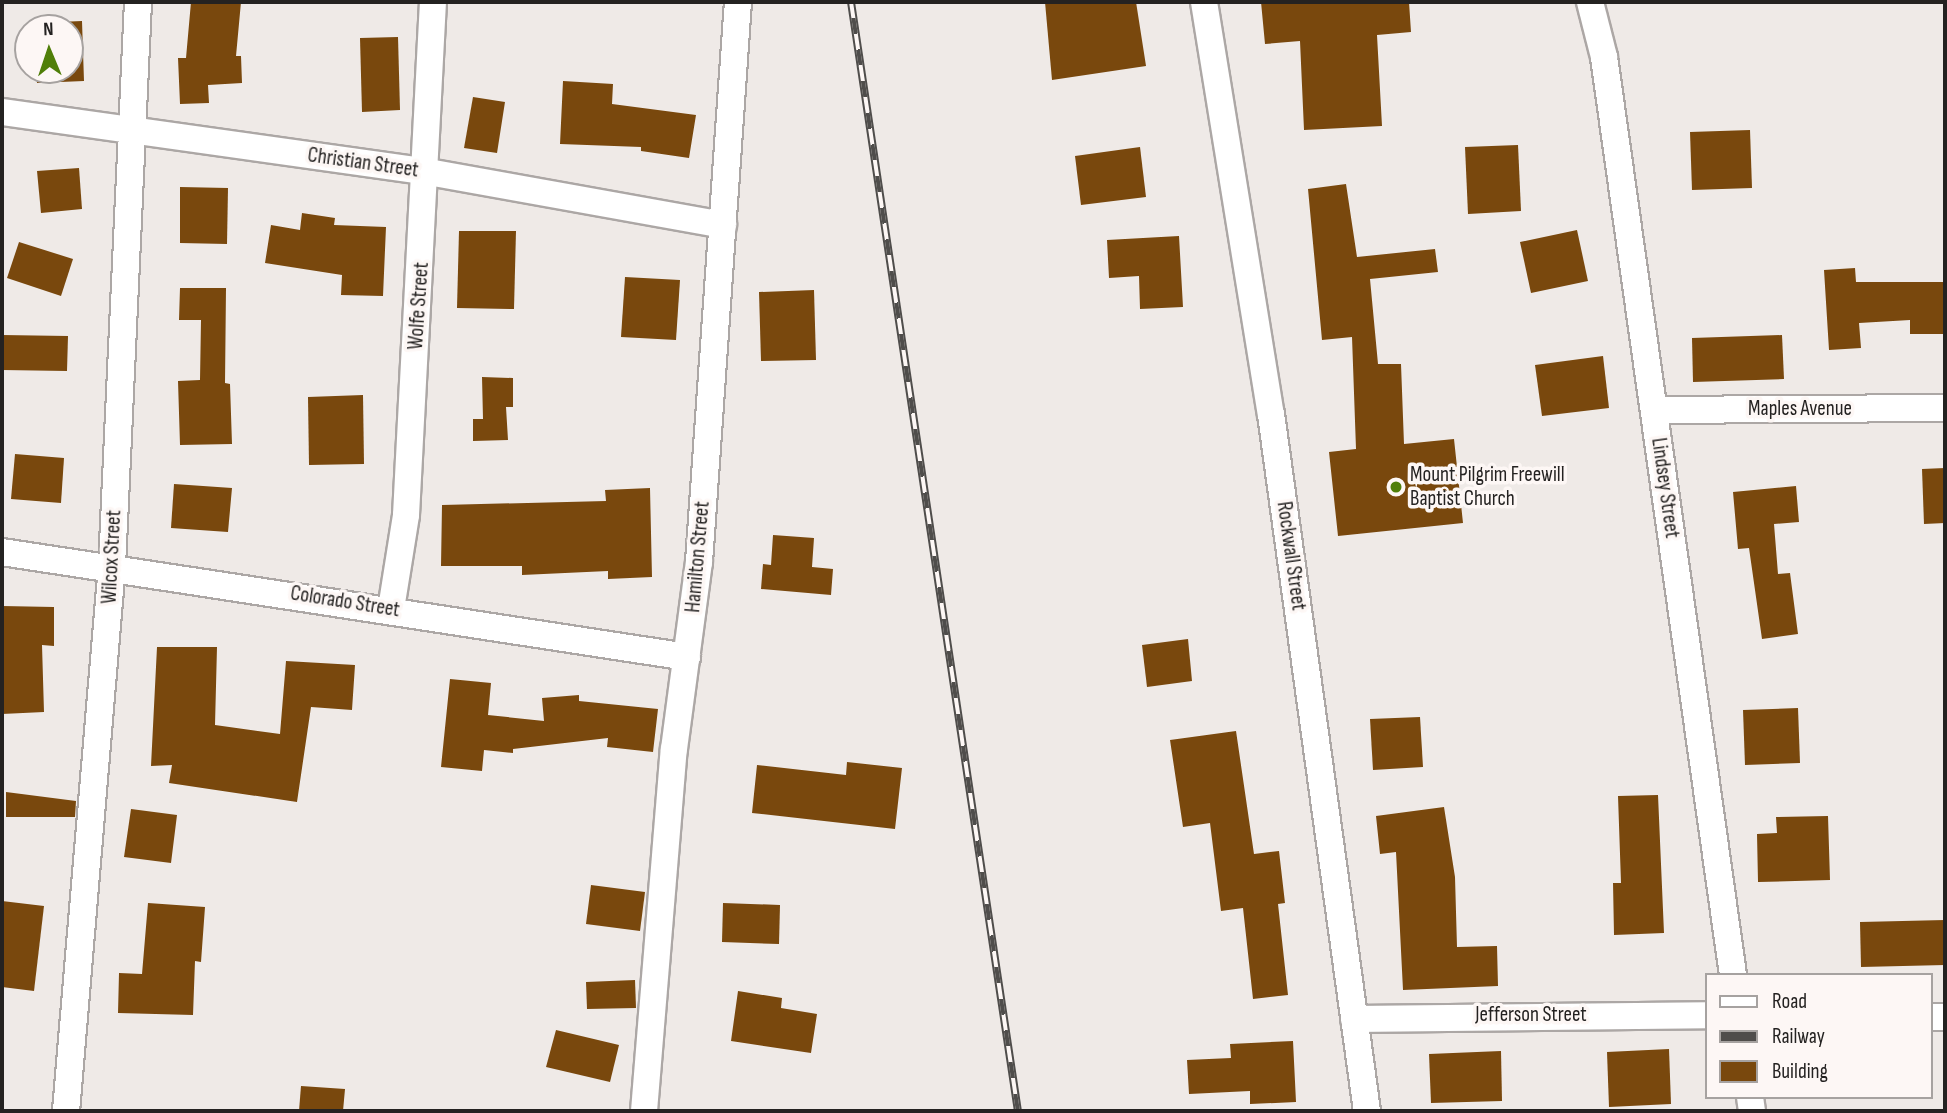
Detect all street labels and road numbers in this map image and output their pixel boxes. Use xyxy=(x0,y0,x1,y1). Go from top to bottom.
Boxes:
street label: Christian Street xyxy=(306,143,420,183)
street label: Wolfe Street xyxy=(403,261,435,351)
street label: Maples Avenue xyxy=(1748,396,1852,422)
street label: Lindsey Street xyxy=(1645,436,1685,540)
street label: Hamilton Street xyxy=(681,500,715,614)
street label: Rockwall Street xyxy=(1271,500,1311,612)
street label: Wilcox Street xyxy=(97,509,127,605)
street label: Colorado Street xyxy=(289,581,401,623)
street label: Jefferson Street xyxy=(1475,1002,1587,1028)

